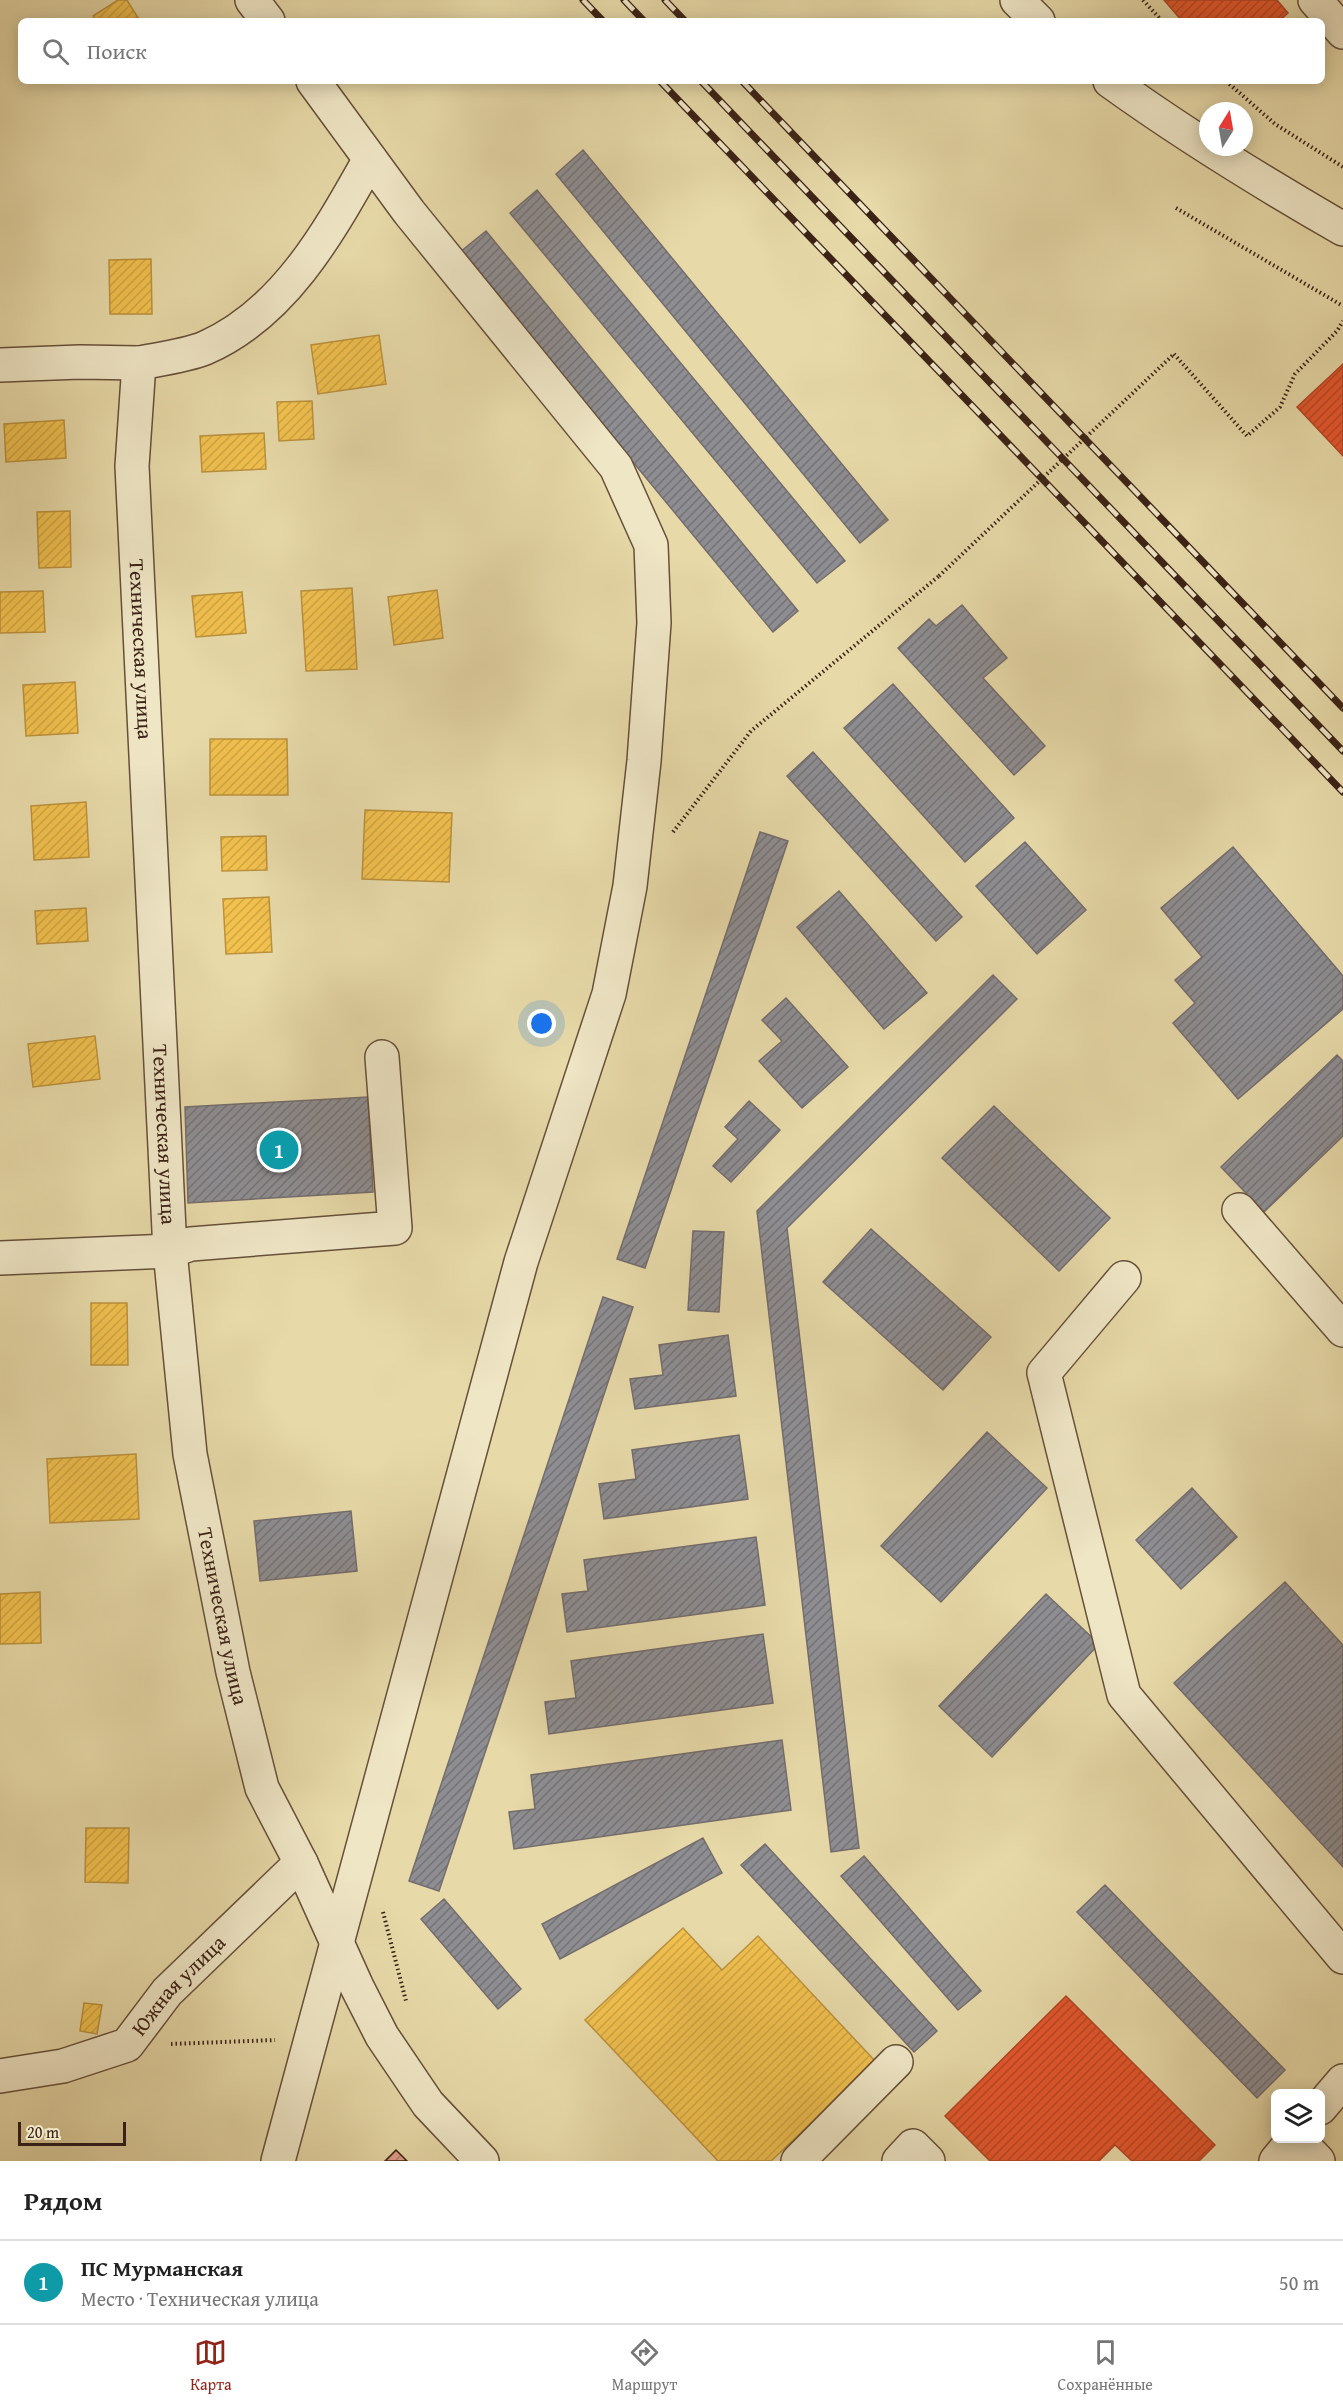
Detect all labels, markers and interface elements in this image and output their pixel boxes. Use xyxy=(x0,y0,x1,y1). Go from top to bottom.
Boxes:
search box xyxy=(18,18,1325,84)
icon: search xyxy=(39,35,72,68)
text: Поиск xyxy=(87,35,147,67)
north arrow xyxy=(1199,102,1253,156)
street label: Техническая улица xyxy=(122,558,161,740)
your location xyxy=(527,1009,556,1038)
street label: Техническая улица xyxy=(145,1044,185,1225)
pin: 1 xyxy=(260,1128,298,1172)
street label: Техническая улица xyxy=(190,1525,257,1708)
street label: Южная улица xyxy=(123,1928,232,2042)
map controls xyxy=(1271,2089,1325,2143)
button: layers xyxy=(1271,2089,1325,2143)
scale bar xyxy=(18,2119,126,2146)
text: 20 m xyxy=(27,2120,59,2144)
text: Рядом xyxy=(24,2181,102,2220)
text: ПС Мурманская xyxy=(81,2252,243,2284)
text: 1 xyxy=(38,2268,49,2297)
text: 50 m xyxy=(1279,2268,1319,2297)
text: Место · Техническая улица xyxy=(81,2284,319,2313)
tab: Карта xyxy=(190,2336,232,2396)
tab: Маршрут xyxy=(612,2336,677,2396)
tab: Сохранённые xyxy=(1058,2336,1153,2396)

